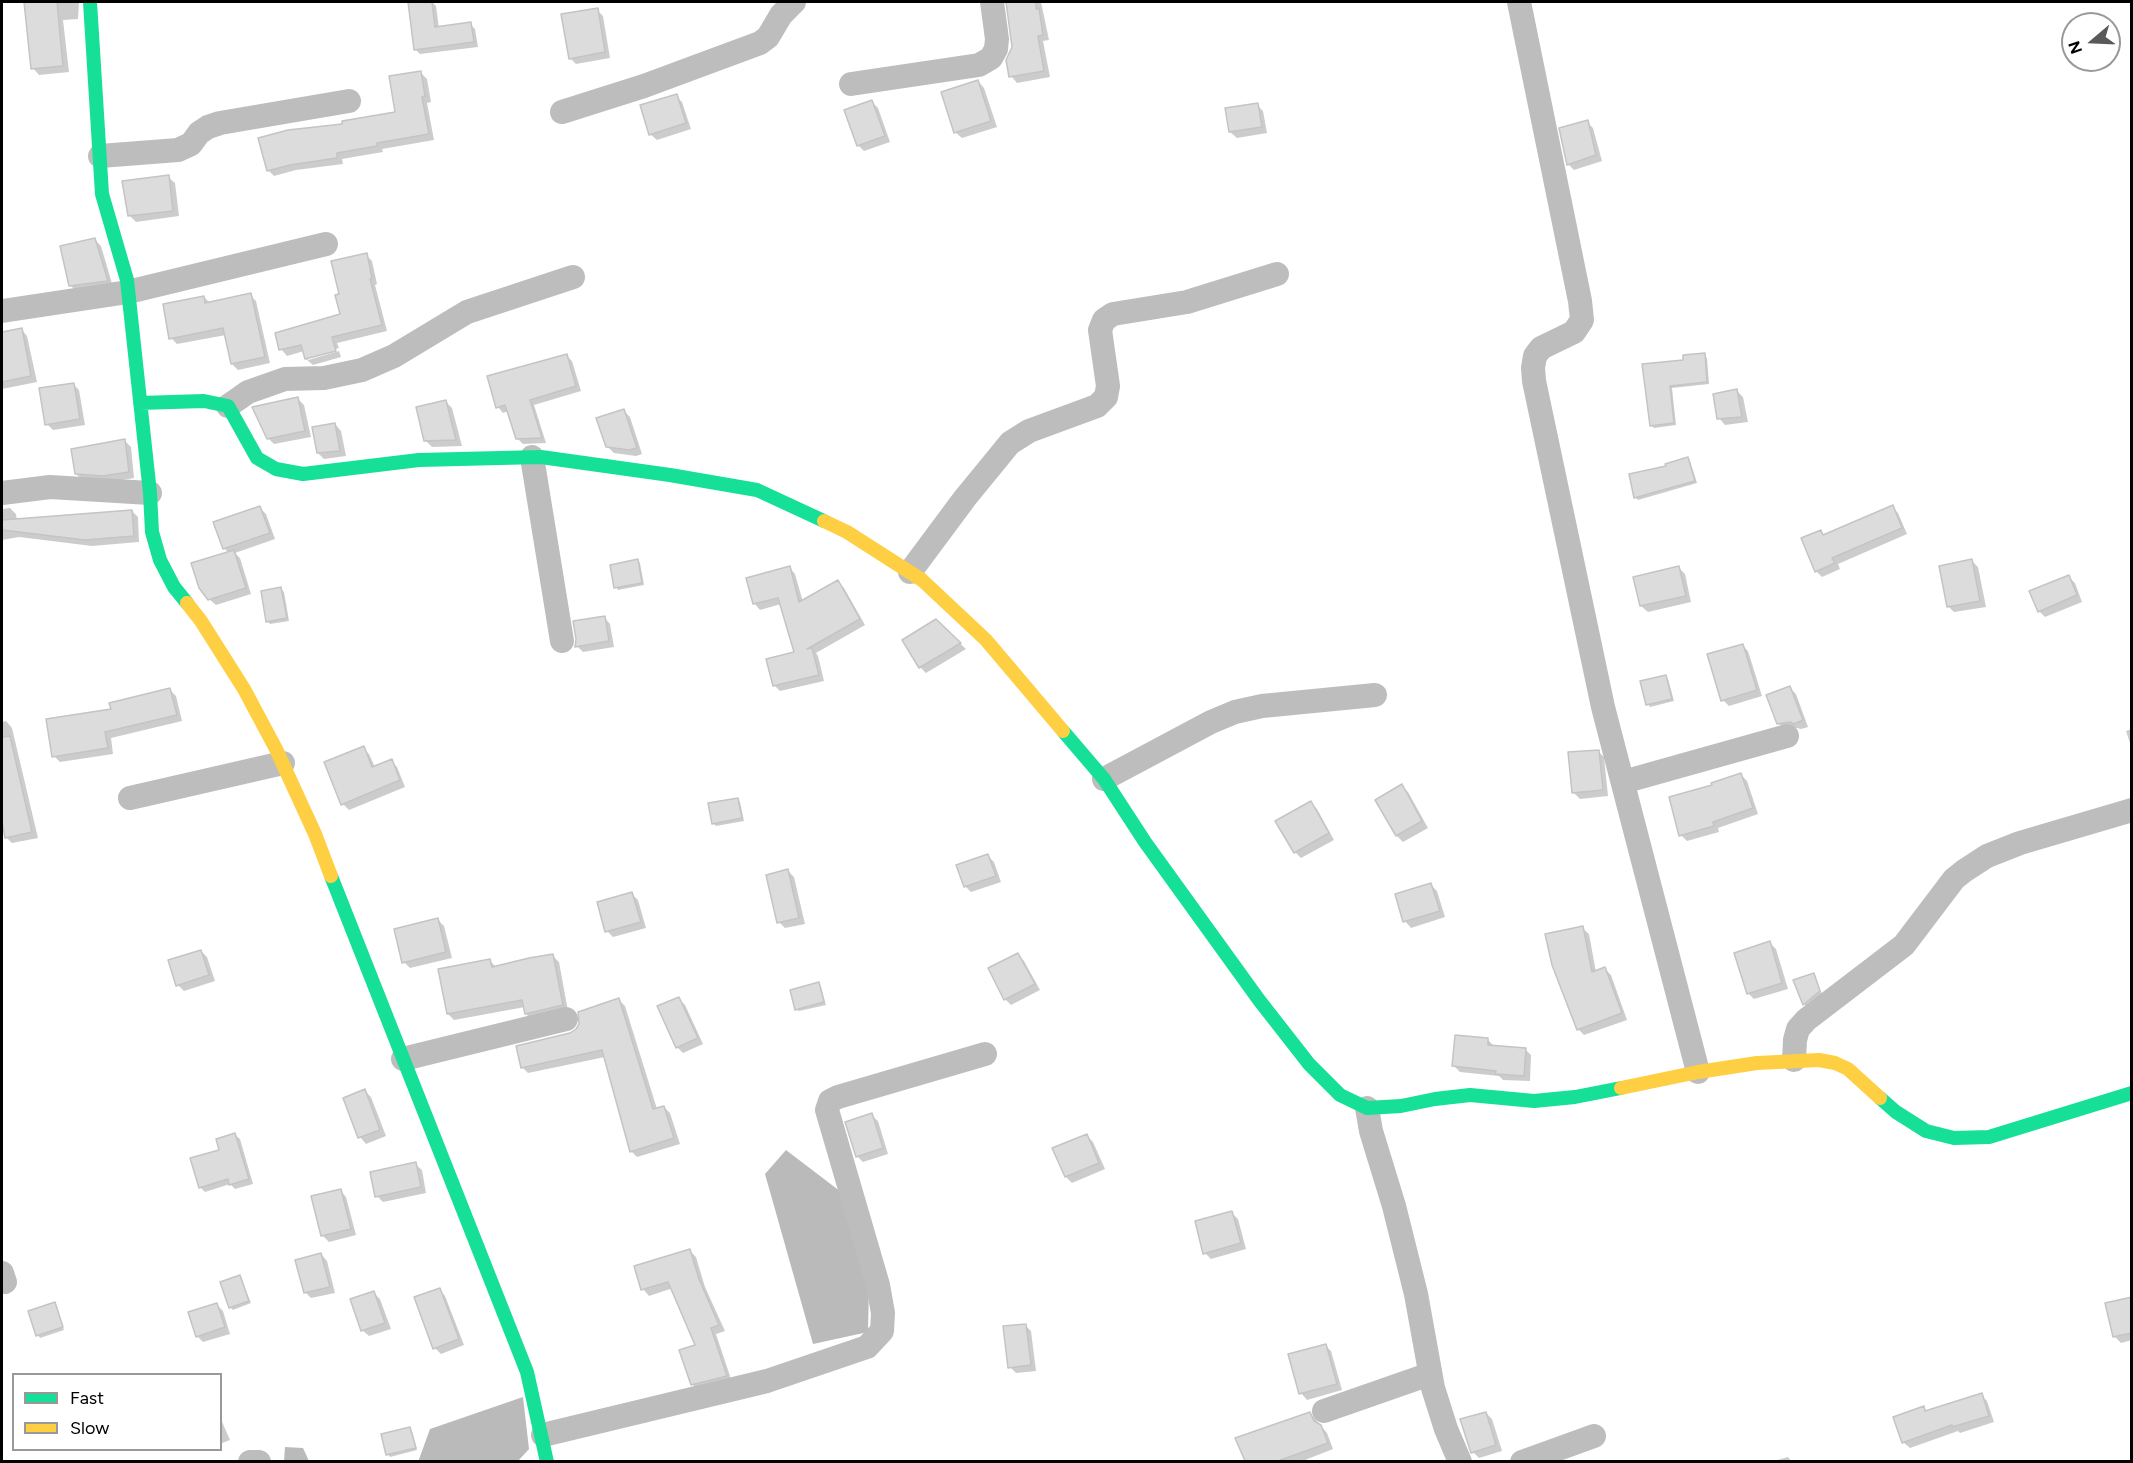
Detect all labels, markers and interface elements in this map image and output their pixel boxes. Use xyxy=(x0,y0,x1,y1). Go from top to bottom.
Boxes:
north arrow xyxy=(2061,12,2121,72)
text: N xyxy=(2064,38,2086,56)
legend xyxy=(12,1373,222,1451)
text: Fast xyxy=(70,1387,104,1409)
text: Slow xyxy=(70,1417,109,1439)

